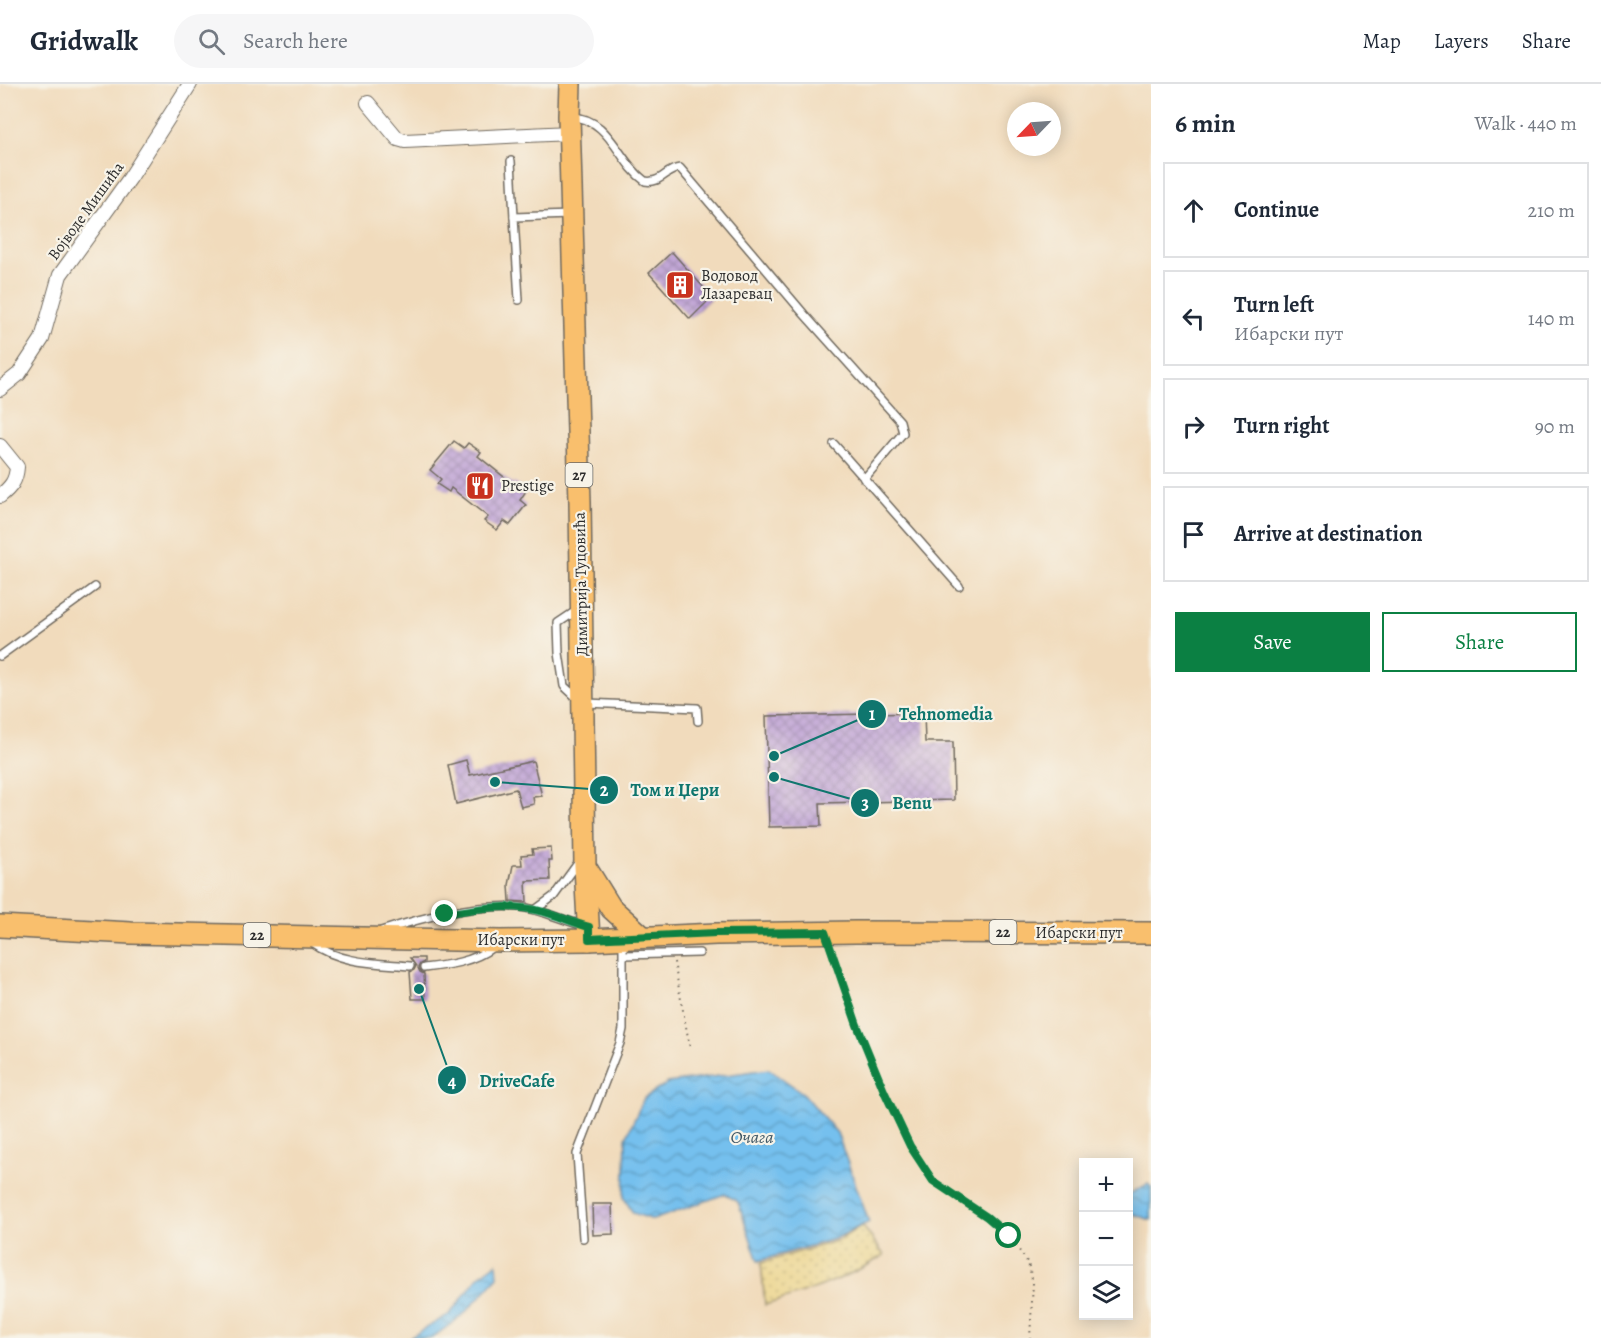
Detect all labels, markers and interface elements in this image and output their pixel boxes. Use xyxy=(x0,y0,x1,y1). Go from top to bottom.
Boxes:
search box xyxy=(174,14,594,68)
text: Gridwalk xyxy=(30,22,138,60)
icon: search xyxy=(195,25,228,58)
text: Search here xyxy=(243,26,348,56)
text: Map xyxy=(1362,27,1401,55)
text: Layers xyxy=(1434,27,1489,55)
text: Share xyxy=(1522,27,1571,55)
north arrow xyxy=(1007,102,1061,156)
text: 6 min xyxy=(1175,106,1236,141)
text: Walk · 440 m xyxy=(1475,110,1577,137)
street label: Војводе Мишића xyxy=(43,157,130,265)
icon: ahead xyxy=(1177,194,1210,227)
text: Continue xyxy=(1234,195,1319,225)
text: 210 m xyxy=(1527,197,1575,224)
place label: Водовод Лазаревац xyxy=(701,265,772,305)
building icon: Водовод Лазаревац xyxy=(664,269,696,301)
text: Turn left xyxy=(1234,290,1314,320)
icon: left xyxy=(1177,302,1210,335)
text: 140 m xyxy=(1528,305,1575,332)
text: Ибарски пут xyxy=(1234,320,1343,347)
icon: right xyxy=(1177,410,1210,443)
text: Turn right xyxy=(1234,411,1330,441)
text: 90 m xyxy=(1535,413,1575,440)
road number: 27 xyxy=(566,463,592,487)
restaurant icon: Prestige xyxy=(464,470,496,502)
place label: Prestige xyxy=(501,475,554,497)
street label: Димитрија Туцовића xyxy=(569,511,593,656)
icon: arrive xyxy=(1177,518,1210,551)
text: Arrive at destination xyxy=(1234,519,1423,549)
button: Save xyxy=(1175,612,1370,672)
button: Share xyxy=(1382,612,1577,672)
callout: Tehnomedia xyxy=(857,696,1005,732)
text: 1 xyxy=(869,702,876,726)
text: Tehnomedia xyxy=(899,702,993,726)
callout: Том и Џери xyxy=(589,772,732,808)
text: 2 xyxy=(600,778,609,802)
text: Том и Џери xyxy=(631,778,720,802)
callout: Benu xyxy=(850,785,943,821)
text: 3 xyxy=(861,791,869,815)
text: Benu xyxy=(892,791,932,815)
route end xyxy=(431,900,457,926)
road number: 22 xyxy=(990,920,1016,944)
street label: Ибарски пут xyxy=(1035,922,1123,944)
road number: 22 xyxy=(244,923,270,947)
street label: Ибарски пут xyxy=(477,929,565,951)
callout: DriveCafe xyxy=(437,1062,567,1098)
text: 4 xyxy=(448,1069,457,1093)
text: DriveCafe xyxy=(479,1069,555,1093)
water label: Очага xyxy=(730,1125,774,1149)
map controls xyxy=(1079,1158,1133,1320)
button: + xyxy=(1079,1158,1133,1212)
button: − xyxy=(1079,1212,1133,1266)
route start xyxy=(995,1222,1021,1248)
button: layers xyxy=(1079,1266,1133,1320)

